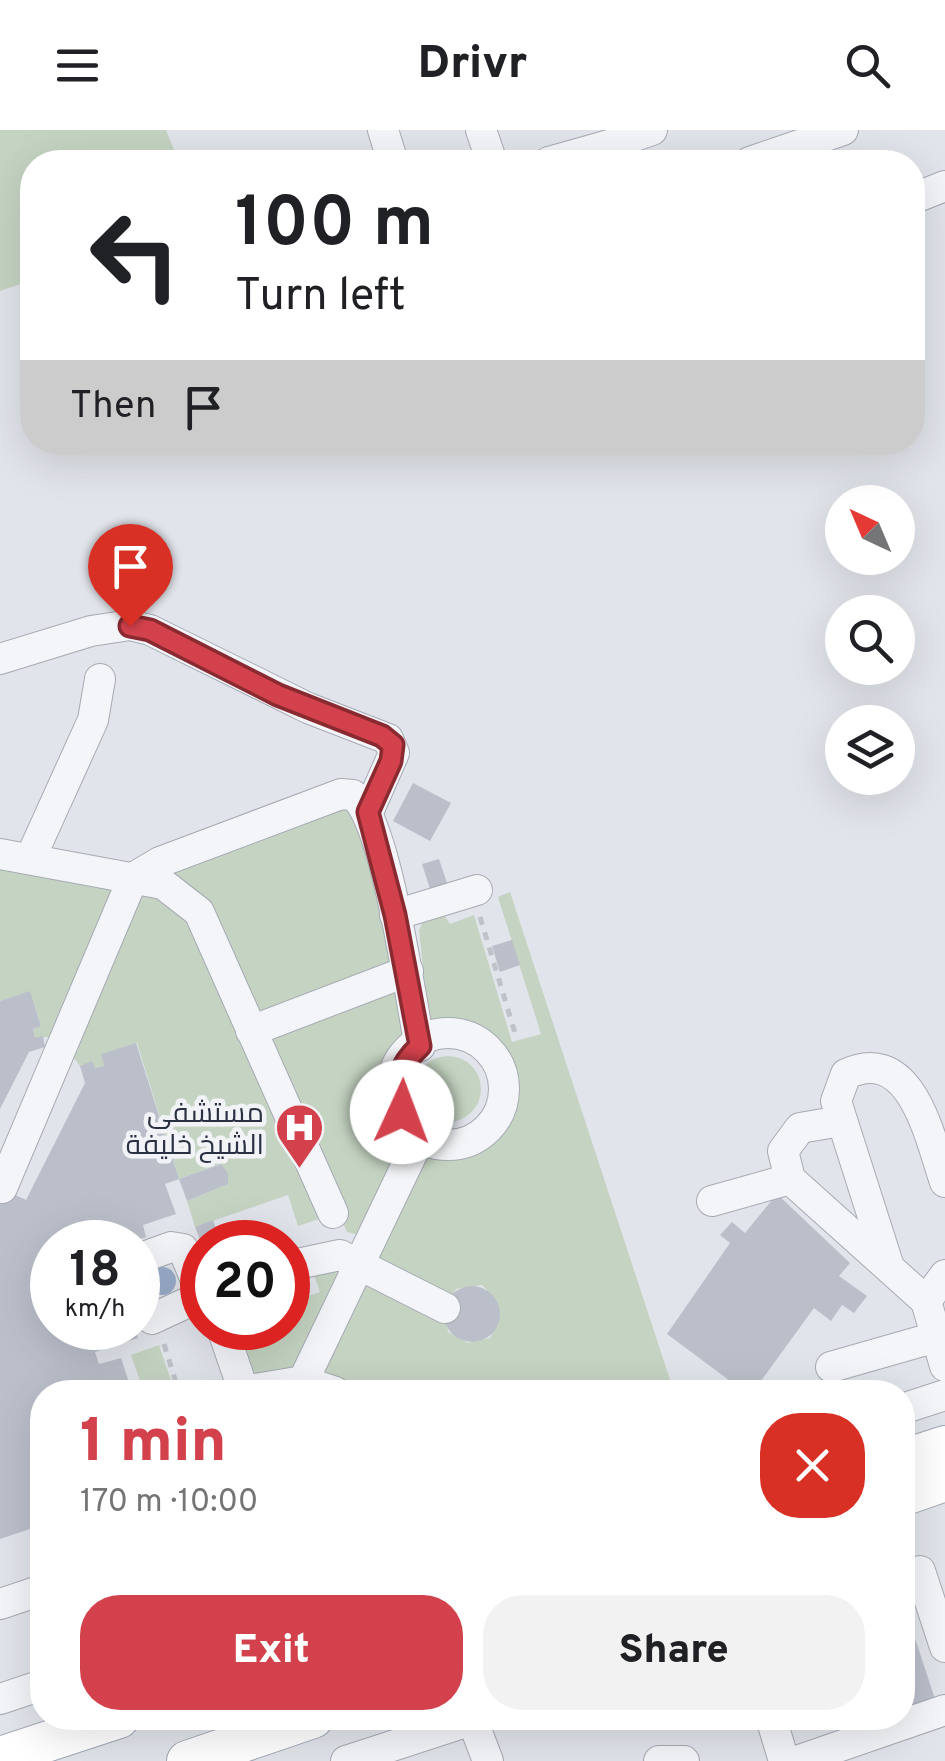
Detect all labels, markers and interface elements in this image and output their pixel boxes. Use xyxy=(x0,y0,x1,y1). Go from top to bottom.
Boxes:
text: Drivr xyxy=(418,37,527,94)
icon: menu xyxy=(50,38,105,93)
icon: search xyxy=(840,38,895,93)
text: 100 m xyxy=(235,182,434,271)
icon: left xyxy=(70,190,200,320)
text: Turn left xyxy=(235,269,406,326)
icon: arrive xyxy=(176,380,231,435)
text: Then xyxy=(70,383,156,432)
north arrow xyxy=(825,485,915,575)
map controls xyxy=(825,485,915,795)
pin xyxy=(88,524,173,627)
icon: arrive xyxy=(103,539,158,594)
button: search xyxy=(825,595,915,685)
button: layers xyxy=(825,705,915,795)
position arrow xyxy=(350,1060,454,1164)
place label: مستشفى الشيخ خليفة xyxy=(126,1097,264,1165)
hospital icon: مستشفى الشيخ خليفة xyxy=(273,1102,325,1170)
speed limit sign: 20 xyxy=(180,1220,310,1350)
text: 18 xyxy=(69,1241,121,1304)
text: km/h xyxy=(65,1294,125,1326)
text: 1 min xyxy=(80,1407,227,1483)
button: close xyxy=(760,1413,865,1518)
text: 170 m · 10:00 xyxy=(80,1483,258,1523)
button: Exit xyxy=(80,1595,463,1710)
button: Share xyxy=(483,1595,865,1710)

